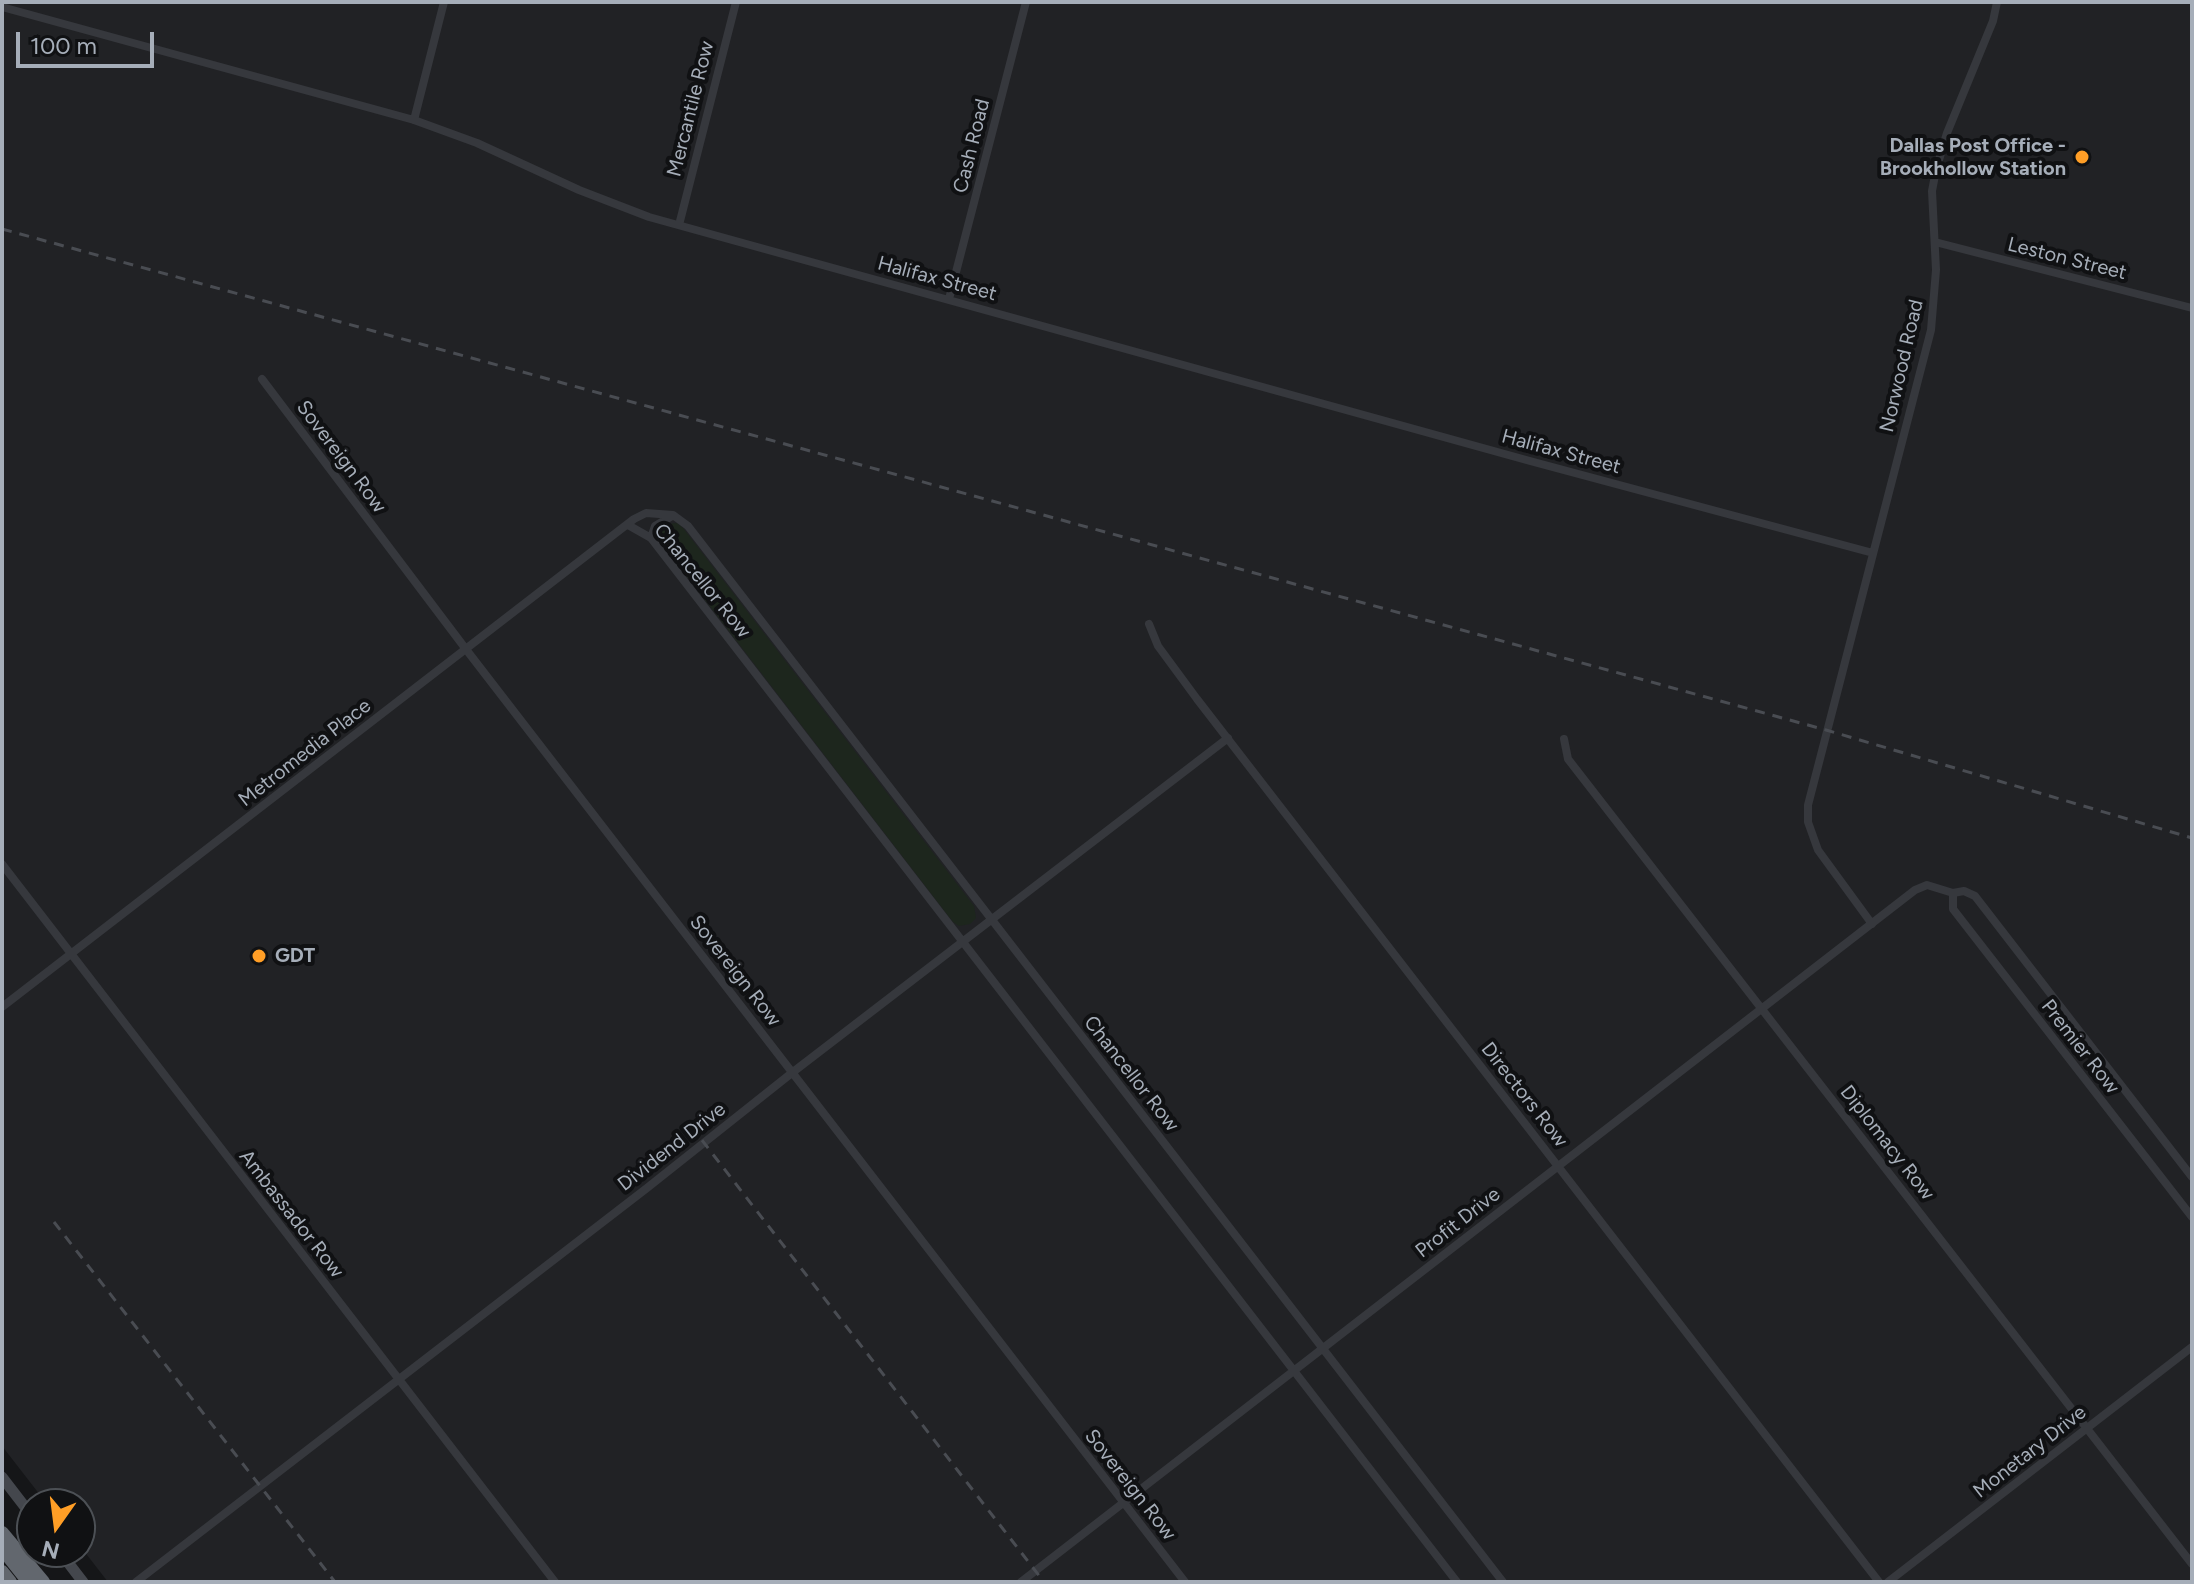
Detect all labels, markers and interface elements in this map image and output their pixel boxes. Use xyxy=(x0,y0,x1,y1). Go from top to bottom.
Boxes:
scale bar xyxy=(20,16,158,66)
text: 100 m xyxy=(30,31,97,60)
street label: Mercantile Row xyxy=(663,39,719,179)
street label: Cash Road xyxy=(949,96,995,196)
place label: Dallas Post Office - Brookhollow Station xyxy=(1880,134,2066,181)
marker: Dallas Post Office - Brookhollow Station xyxy=(2073,148,2091,166)
street label: Leston Street xyxy=(2005,233,2129,285)
street label: Halifax Street xyxy=(875,252,999,306)
street label: Norwood Road xyxy=(1875,297,1929,435)
street label: Sovereign Row xyxy=(291,396,391,518)
street label: Halifax Street xyxy=(1499,425,1623,479)
street label: Chancellor Row xyxy=(649,519,755,643)
street label: Metromedia Place xyxy=(234,694,376,812)
street label: Sovereign Row xyxy=(684,911,786,1031)
place label: GDT xyxy=(275,944,315,968)
marker: GDT xyxy=(250,947,268,965)
street label: Premier Row xyxy=(2036,995,2124,1099)
street label: Chancellor Row xyxy=(1078,1011,1184,1137)
street label: Directors Row xyxy=(1476,1038,1572,1152)
street label: Diplomacy Row xyxy=(1835,1081,1939,1205)
street label: Dividend Drive xyxy=(613,1097,731,1197)
street label: Ambassador Row xyxy=(234,1145,348,1283)
street label: Profit Drive xyxy=(1411,1183,1505,1263)
street label: Monetary Drive xyxy=(1969,1400,2091,1504)
street label: Sovereign Row xyxy=(1079,1425,1181,1545)
north arrow xyxy=(16,1488,96,1568)
text: N xyxy=(39,1535,62,1565)

